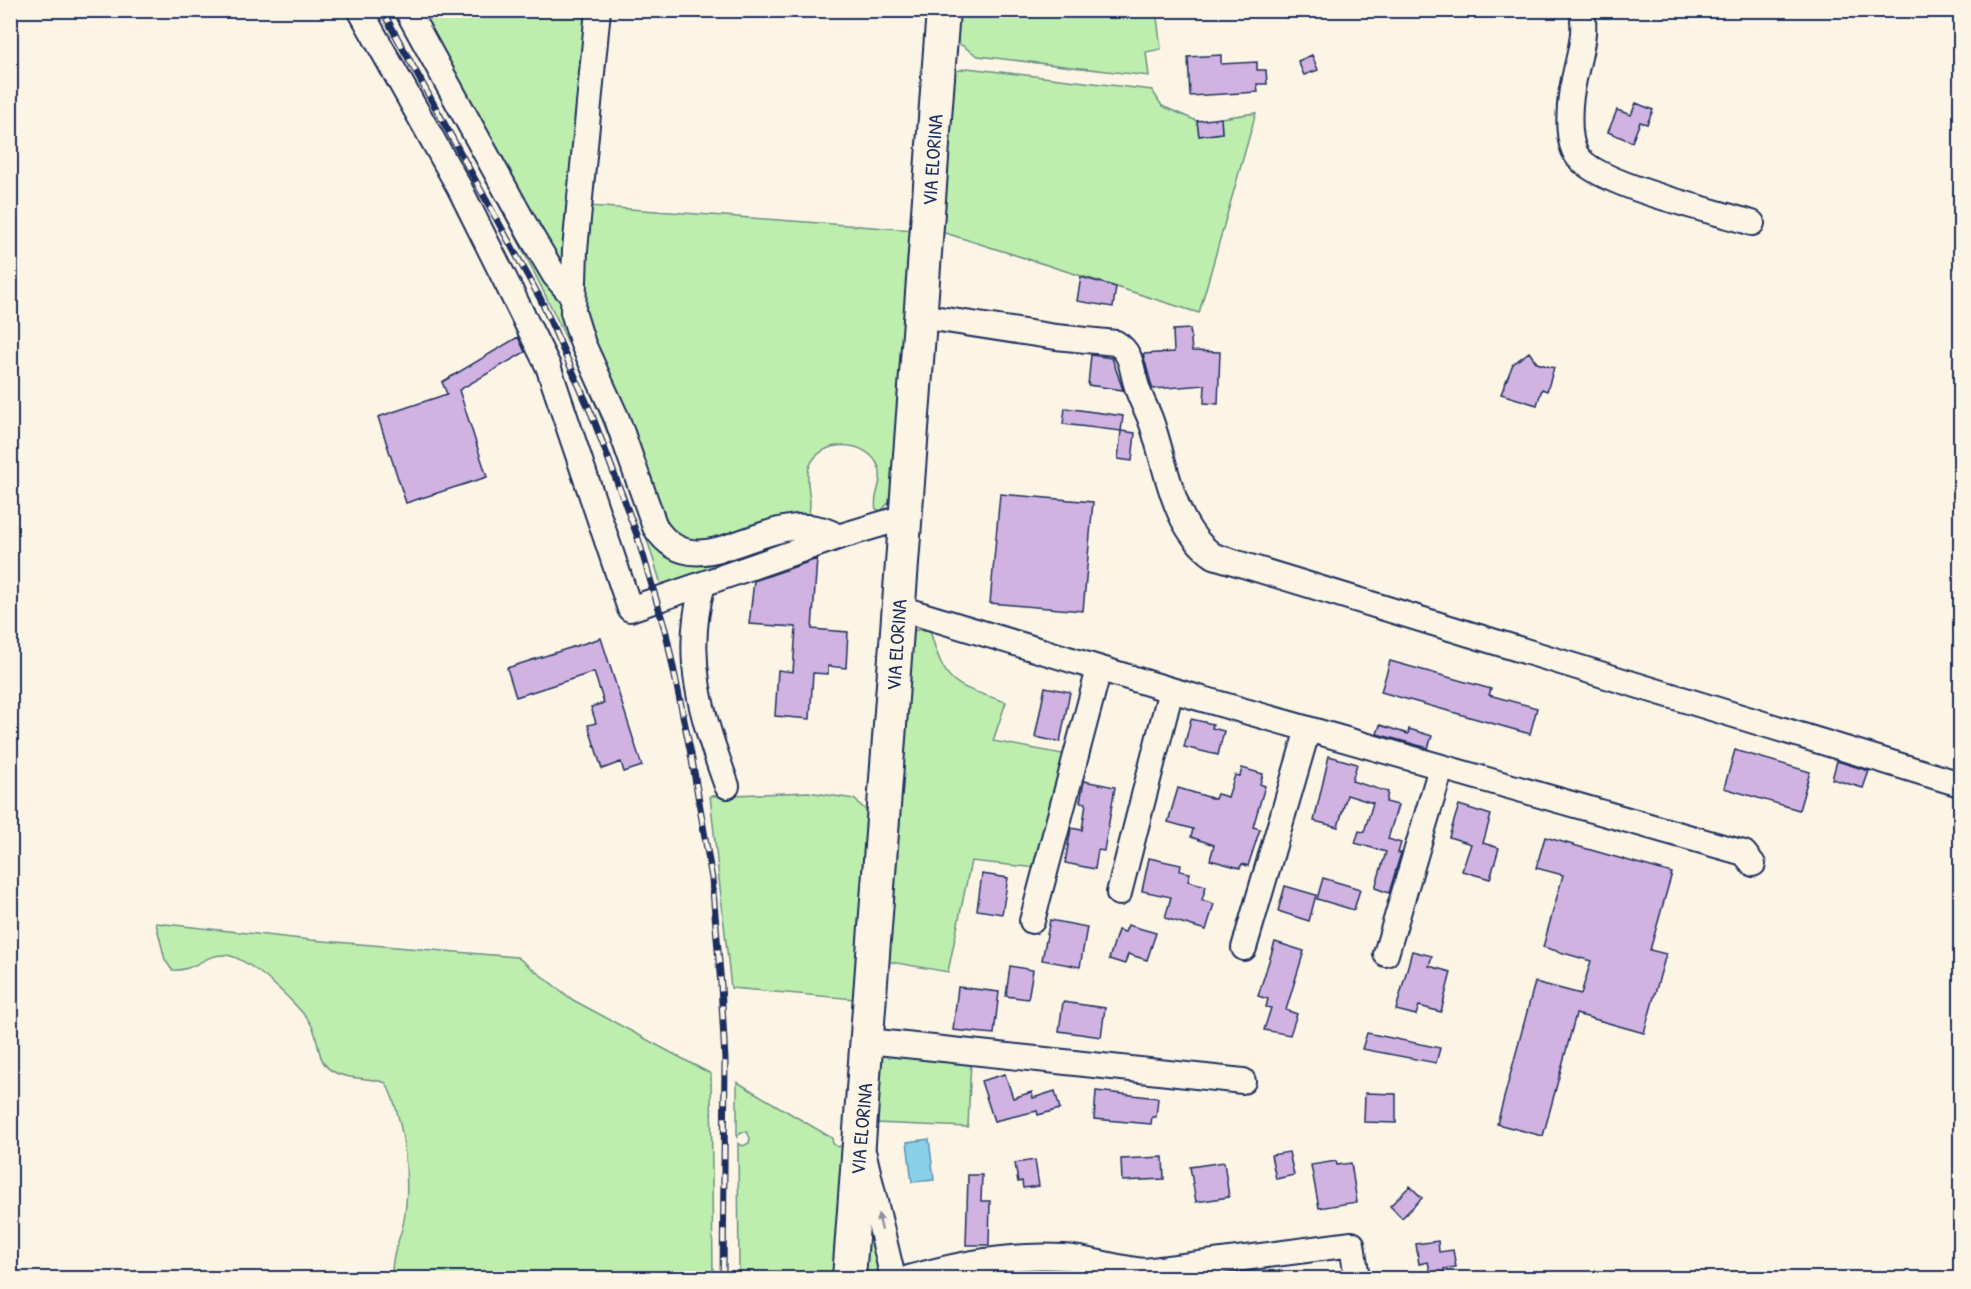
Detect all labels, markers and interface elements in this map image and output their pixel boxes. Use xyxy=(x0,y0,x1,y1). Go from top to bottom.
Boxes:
street label: VIA ELORINA xyxy=(915,113,949,207)
street label: VIA ELORINA xyxy=(879,598,913,692)
street label: VIA ELORINA xyxy=(844,1082,878,1176)
one-way arrow xyxy=(874,1212,884,1231)

